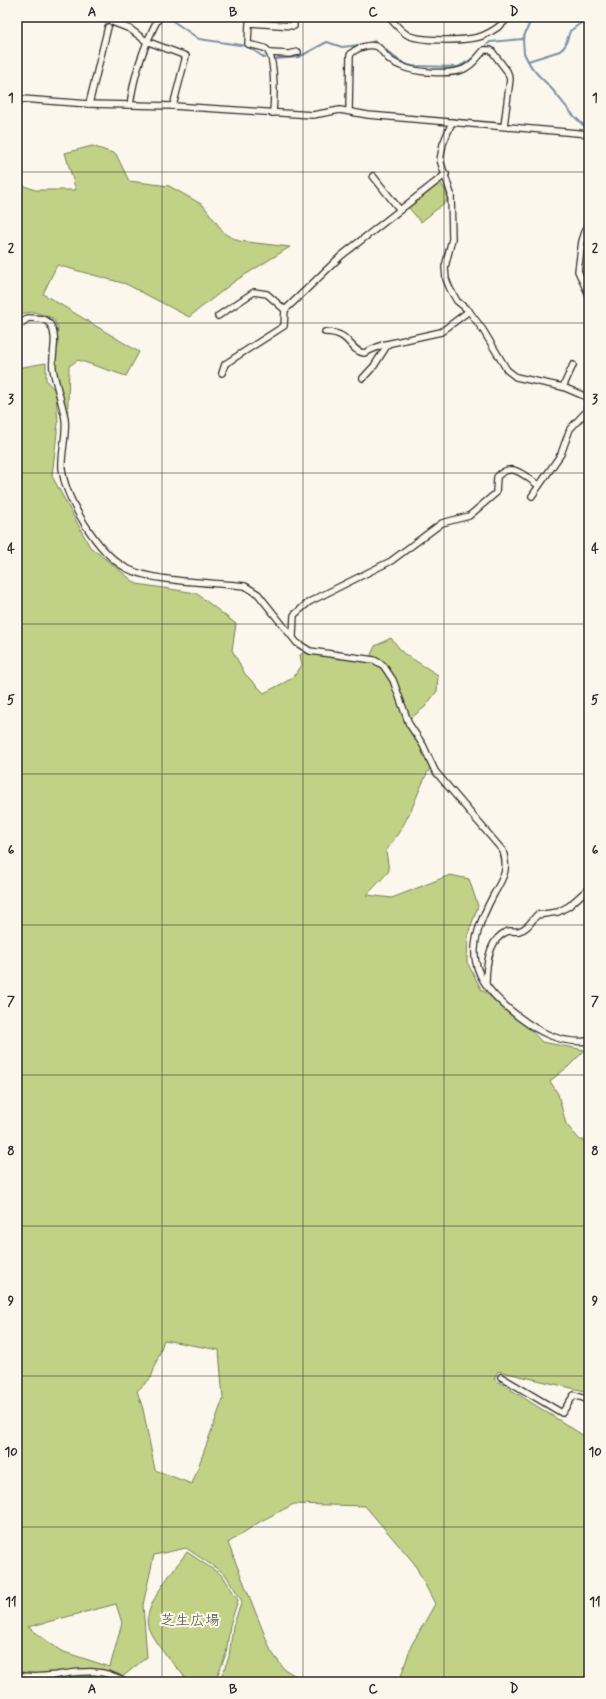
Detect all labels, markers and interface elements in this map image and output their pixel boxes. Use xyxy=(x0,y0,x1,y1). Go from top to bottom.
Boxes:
text: A xyxy=(88,4,96,21)
text: B xyxy=(229,4,238,21)
text: C xyxy=(368,4,378,21)
text: D xyxy=(510,4,519,21)
text: 1 xyxy=(8,90,14,107)
text: 1 xyxy=(592,90,598,107)
text: 2 xyxy=(8,240,15,257)
text: 2 xyxy=(592,240,599,257)
text: 3 xyxy=(8,391,14,408)
text: 3 xyxy=(592,391,598,408)
text: 4 xyxy=(7,541,15,558)
text: 4 xyxy=(591,541,599,558)
text: 5 xyxy=(7,692,15,709)
text: 5 xyxy=(591,692,599,709)
text: 6 xyxy=(8,842,15,859)
text: 6 xyxy=(592,842,599,859)
text: 7 xyxy=(7,993,15,1010)
text: 7 xyxy=(591,993,599,1010)
text: 8 xyxy=(7,1143,15,1160)
text: 8 xyxy=(591,1143,599,1160)
text: 9 xyxy=(8,1293,15,1310)
text: 9 xyxy=(592,1293,599,1310)
text: 10 xyxy=(4,1444,18,1461)
text: 10 xyxy=(588,1444,602,1461)
text: 11 xyxy=(5,1594,17,1611)
text: 11 xyxy=(589,1594,601,1611)
park label: 芝生広場 xyxy=(160,1611,220,1631)
text: A xyxy=(88,1681,96,1698)
text: B xyxy=(229,1681,238,1698)
text: C xyxy=(368,1681,378,1698)
text: D xyxy=(510,1681,519,1698)

